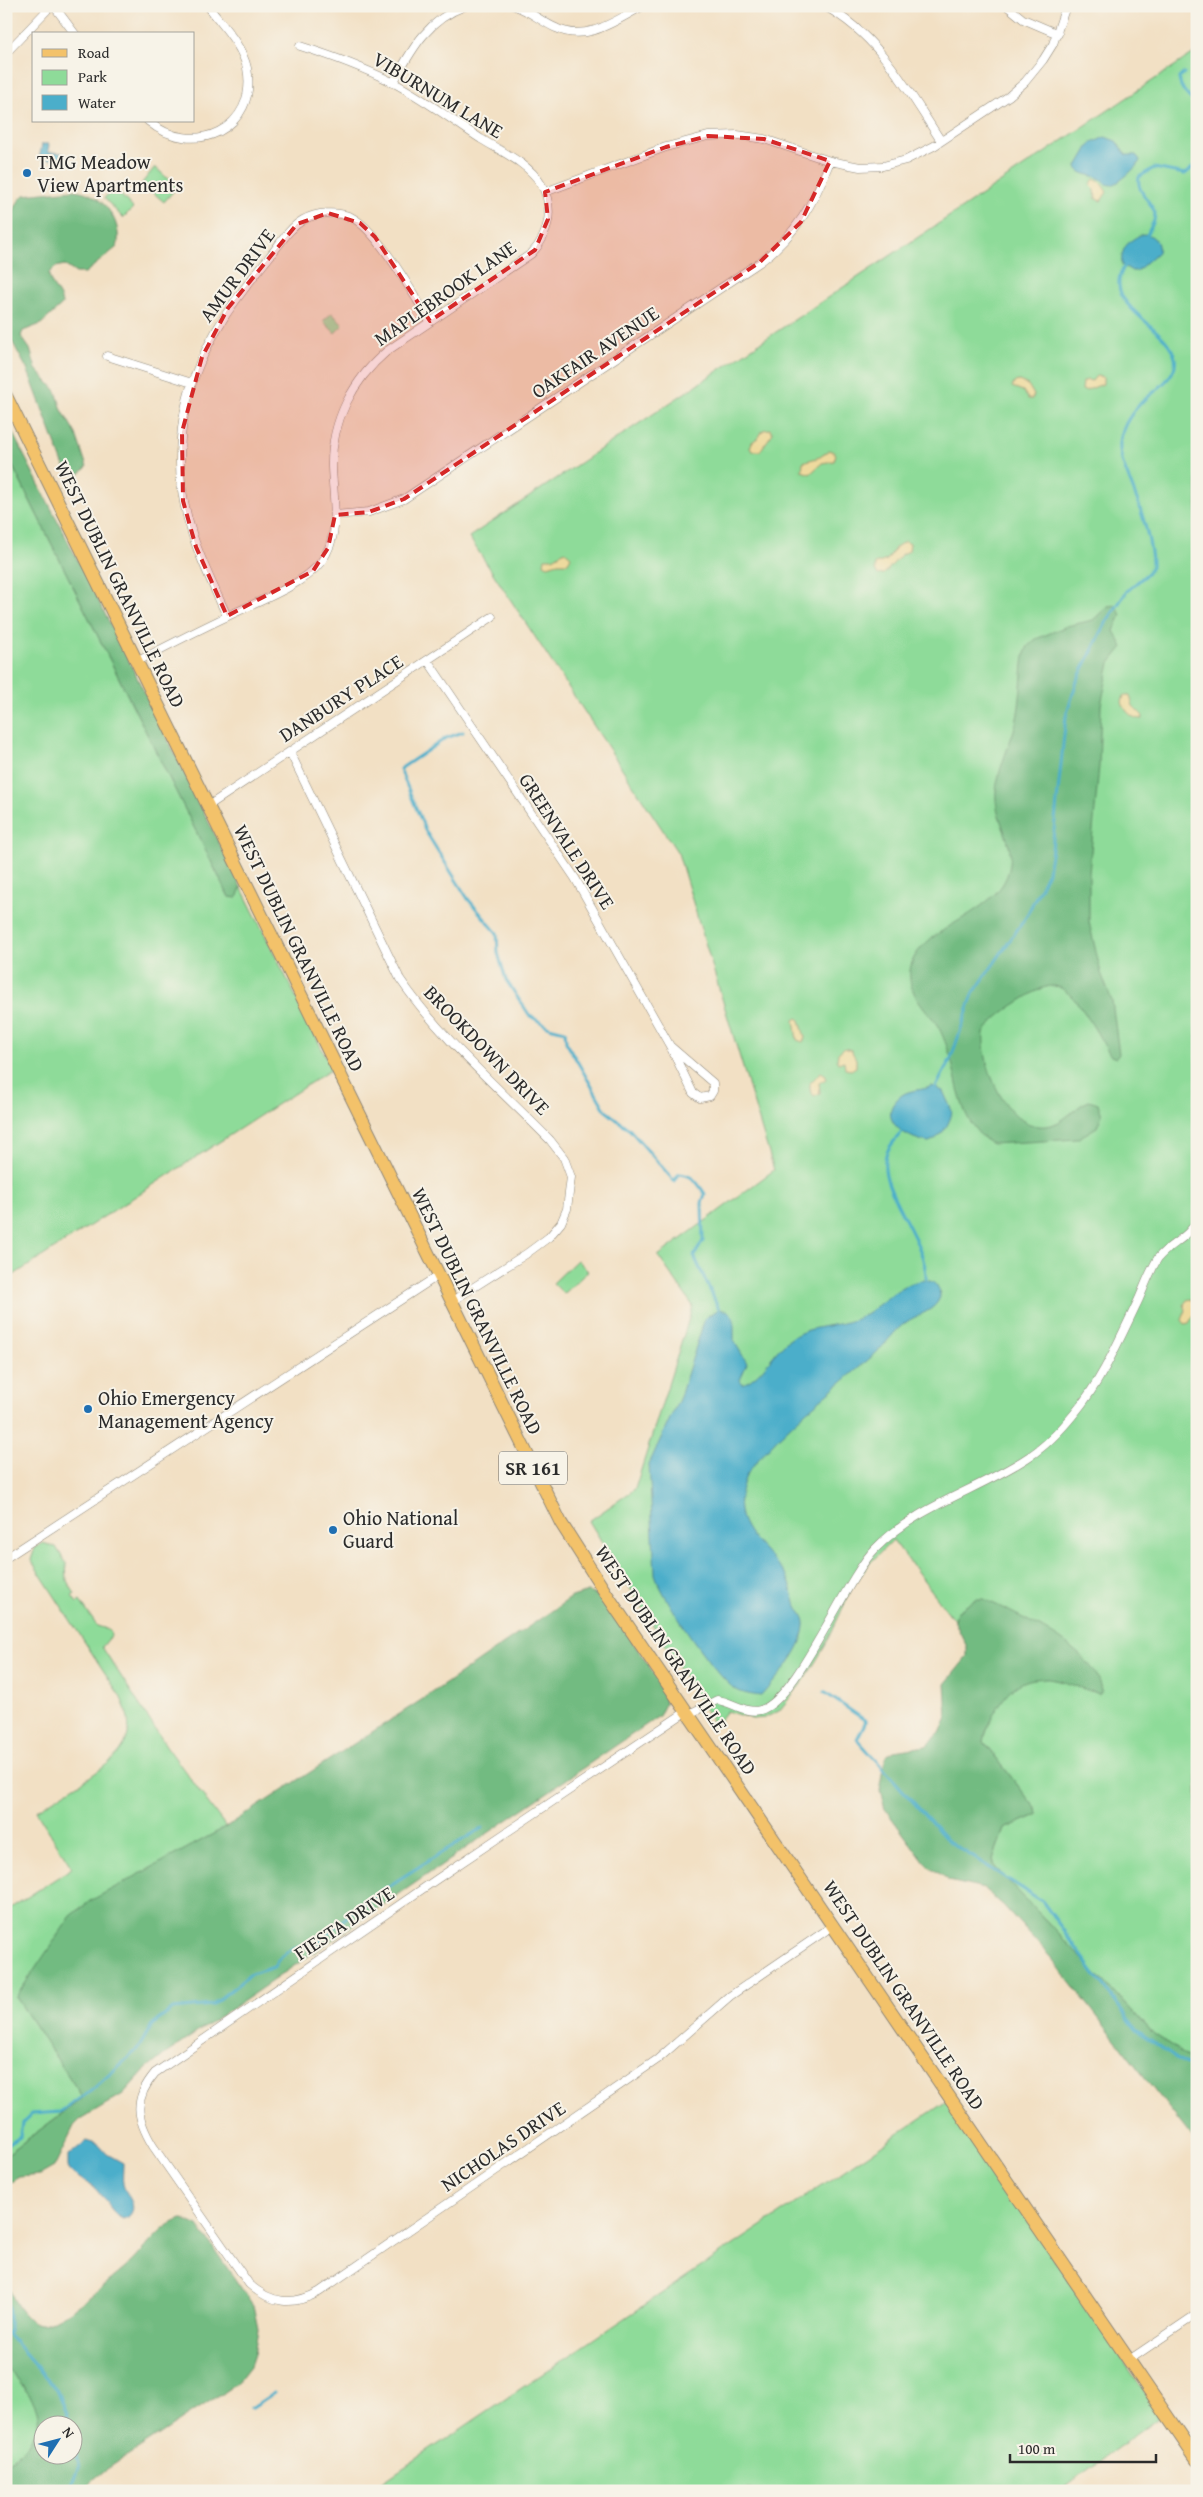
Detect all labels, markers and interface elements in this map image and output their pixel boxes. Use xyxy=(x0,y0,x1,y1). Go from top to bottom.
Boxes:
legend xyxy=(32,32,195,122)
text: Road xyxy=(78,42,109,63)
street label: VIBURNUM LANE xyxy=(368,44,509,145)
text: Park xyxy=(78,66,107,87)
text: Water xyxy=(78,92,116,113)
place label: TMG Meadow View Apartments xyxy=(37,147,183,199)
marker: TMG Meadow View Apartments xyxy=(21,167,33,179)
street label: AMUR DRIVE xyxy=(192,222,281,328)
street label: MAPLEBROOK LANE xyxy=(368,233,522,353)
street label: OAKFAIR AVENUE xyxy=(525,298,664,405)
street label: WEST DUBLIN GRANVILLE ROAD xyxy=(48,455,193,712)
street label: DANBURY PLACE xyxy=(273,647,408,749)
street label: GREENVALE DRIVE xyxy=(512,767,622,915)
street label: WEST DUBLIN GRANVILLE ROAD xyxy=(227,819,372,1076)
street label: BROOKDOWN DRIVE xyxy=(418,978,557,1121)
street label: WEST DUBLIN GRANVILLE ROAD xyxy=(405,1182,550,1439)
place label: Ohio Emergency Management Agency xyxy=(98,1383,274,1435)
marker: Ohio Emergency Management Agency xyxy=(82,1403,94,1415)
road number: SR 161 xyxy=(499,1452,567,1485)
place label: Ohio National Guard xyxy=(343,1503,459,1555)
marker: Ohio National Guard xyxy=(327,1524,339,1536)
street label: WEST DUBLIN GRANVILLE ROAD xyxy=(588,1539,764,1780)
street label: WEST DUBLIN GRANVILLE ROAD xyxy=(816,1874,992,2115)
street label: FIESTA DRIVE xyxy=(288,1878,400,1967)
street label: NICHOLAS DRIVE xyxy=(435,2093,571,2198)
north arrow xyxy=(32,2414,82,2464)
text: N xyxy=(58,2423,80,2443)
scale bar xyxy=(1010,2432,1157,2464)
text: 100 m xyxy=(1018,2438,1056,2459)

